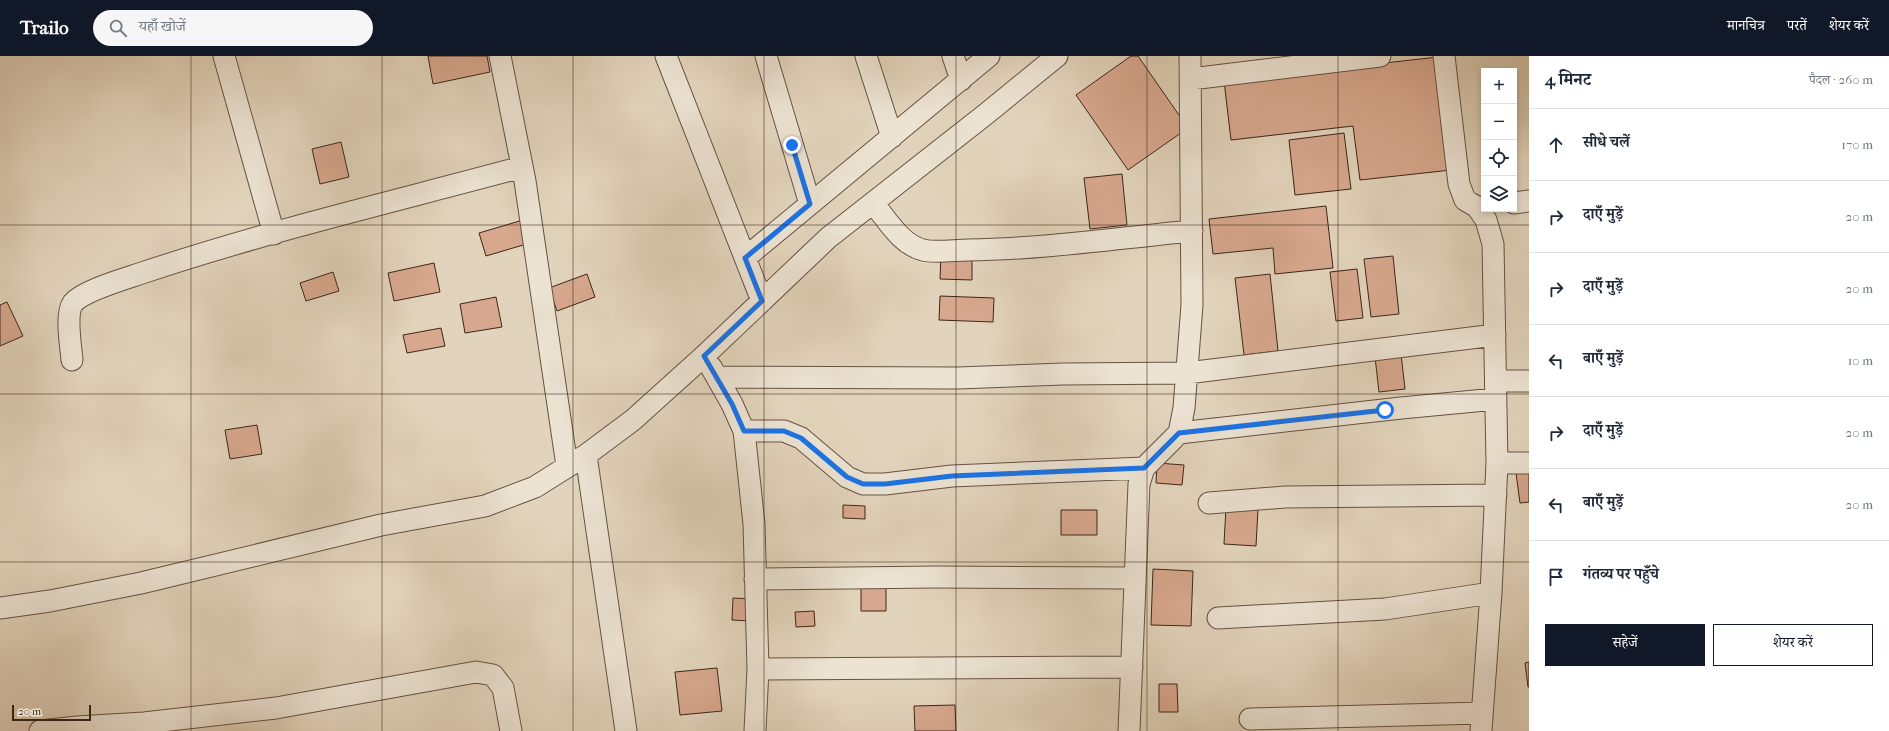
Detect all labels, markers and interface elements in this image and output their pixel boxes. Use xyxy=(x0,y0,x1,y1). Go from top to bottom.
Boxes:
search box xyxy=(93,10,373,46)
text: Trailo xyxy=(20,17,69,39)
icon: search xyxy=(107,17,129,39)
text: यहाँ खोजें xyxy=(139,17,186,35)
text: मानचित्र xyxy=(1727,17,1765,34)
text: परतें xyxy=(1787,17,1807,34)
text: शेयर करें xyxy=(1829,17,1869,34)
map controls xyxy=(1481,68,1517,212)
button: + xyxy=(1481,68,1517,104)
text: 4 मिनट xyxy=(1545,69,1591,89)
text: पैदल · 260 m xyxy=(1809,72,1873,87)
button: − xyxy=(1481,104,1517,140)
text: सीधे चलें xyxy=(1583,133,1630,151)
icon: ahead xyxy=(1545,134,1567,156)
route end xyxy=(783,136,801,154)
text: 170 m xyxy=(1841,137,1873,152)
button: locate xyxy=(1481,140,1517,176)
button: layers xyxy=(1481,176,1517,212)
text: दाएँ मुड़ें xyxy=(1583,205,1623,223)
icon: right xyxy=(1545,206,1567,228)
text: 20 m xyxy=(1846,209,1873,224)
text: दाएँ मुड़ें xyxy=(1583,277,1623,295)
icon: right xyxy=(1545,278,1567,300)
text: 20 m xyxy=(1846,281,1873,296)
text: बाएँ मुड़ें xyxy=(1583,349,1623,367)
icon: left xyxy=(1545,350,1567,372)
text: 10 m xyxy=(1848,353,1873,368)
route start xyxy=(1376,401,1394,419)
text: दाएँ मुड़ें xyxy=(1583,421,1623,439)
icon: right xyxy=(1545,422,1567,444)
text: 20 m xyxy=(1846,425,1873,440)
text: बाएँ मुड़ें xyxy=(1583,493,1623,511)
icon: left xyxy=(1545,494,1567,516)
text: 20 m xyxy=(1846,497,1873,512)
text: गंतव्य पर पहुँचे xyxy=(1583,565,1659,583)
icon: arrive xyxy=(1545,566,1567,588)
button: सहेजें xyxy=(1545,624,1705,666)
button: शेयर करें xyxy=(1713,624,1873,666)
scale bar xyxy=(12,703,91,722)
text: 20 m xyxy=(18,705,41,718)

